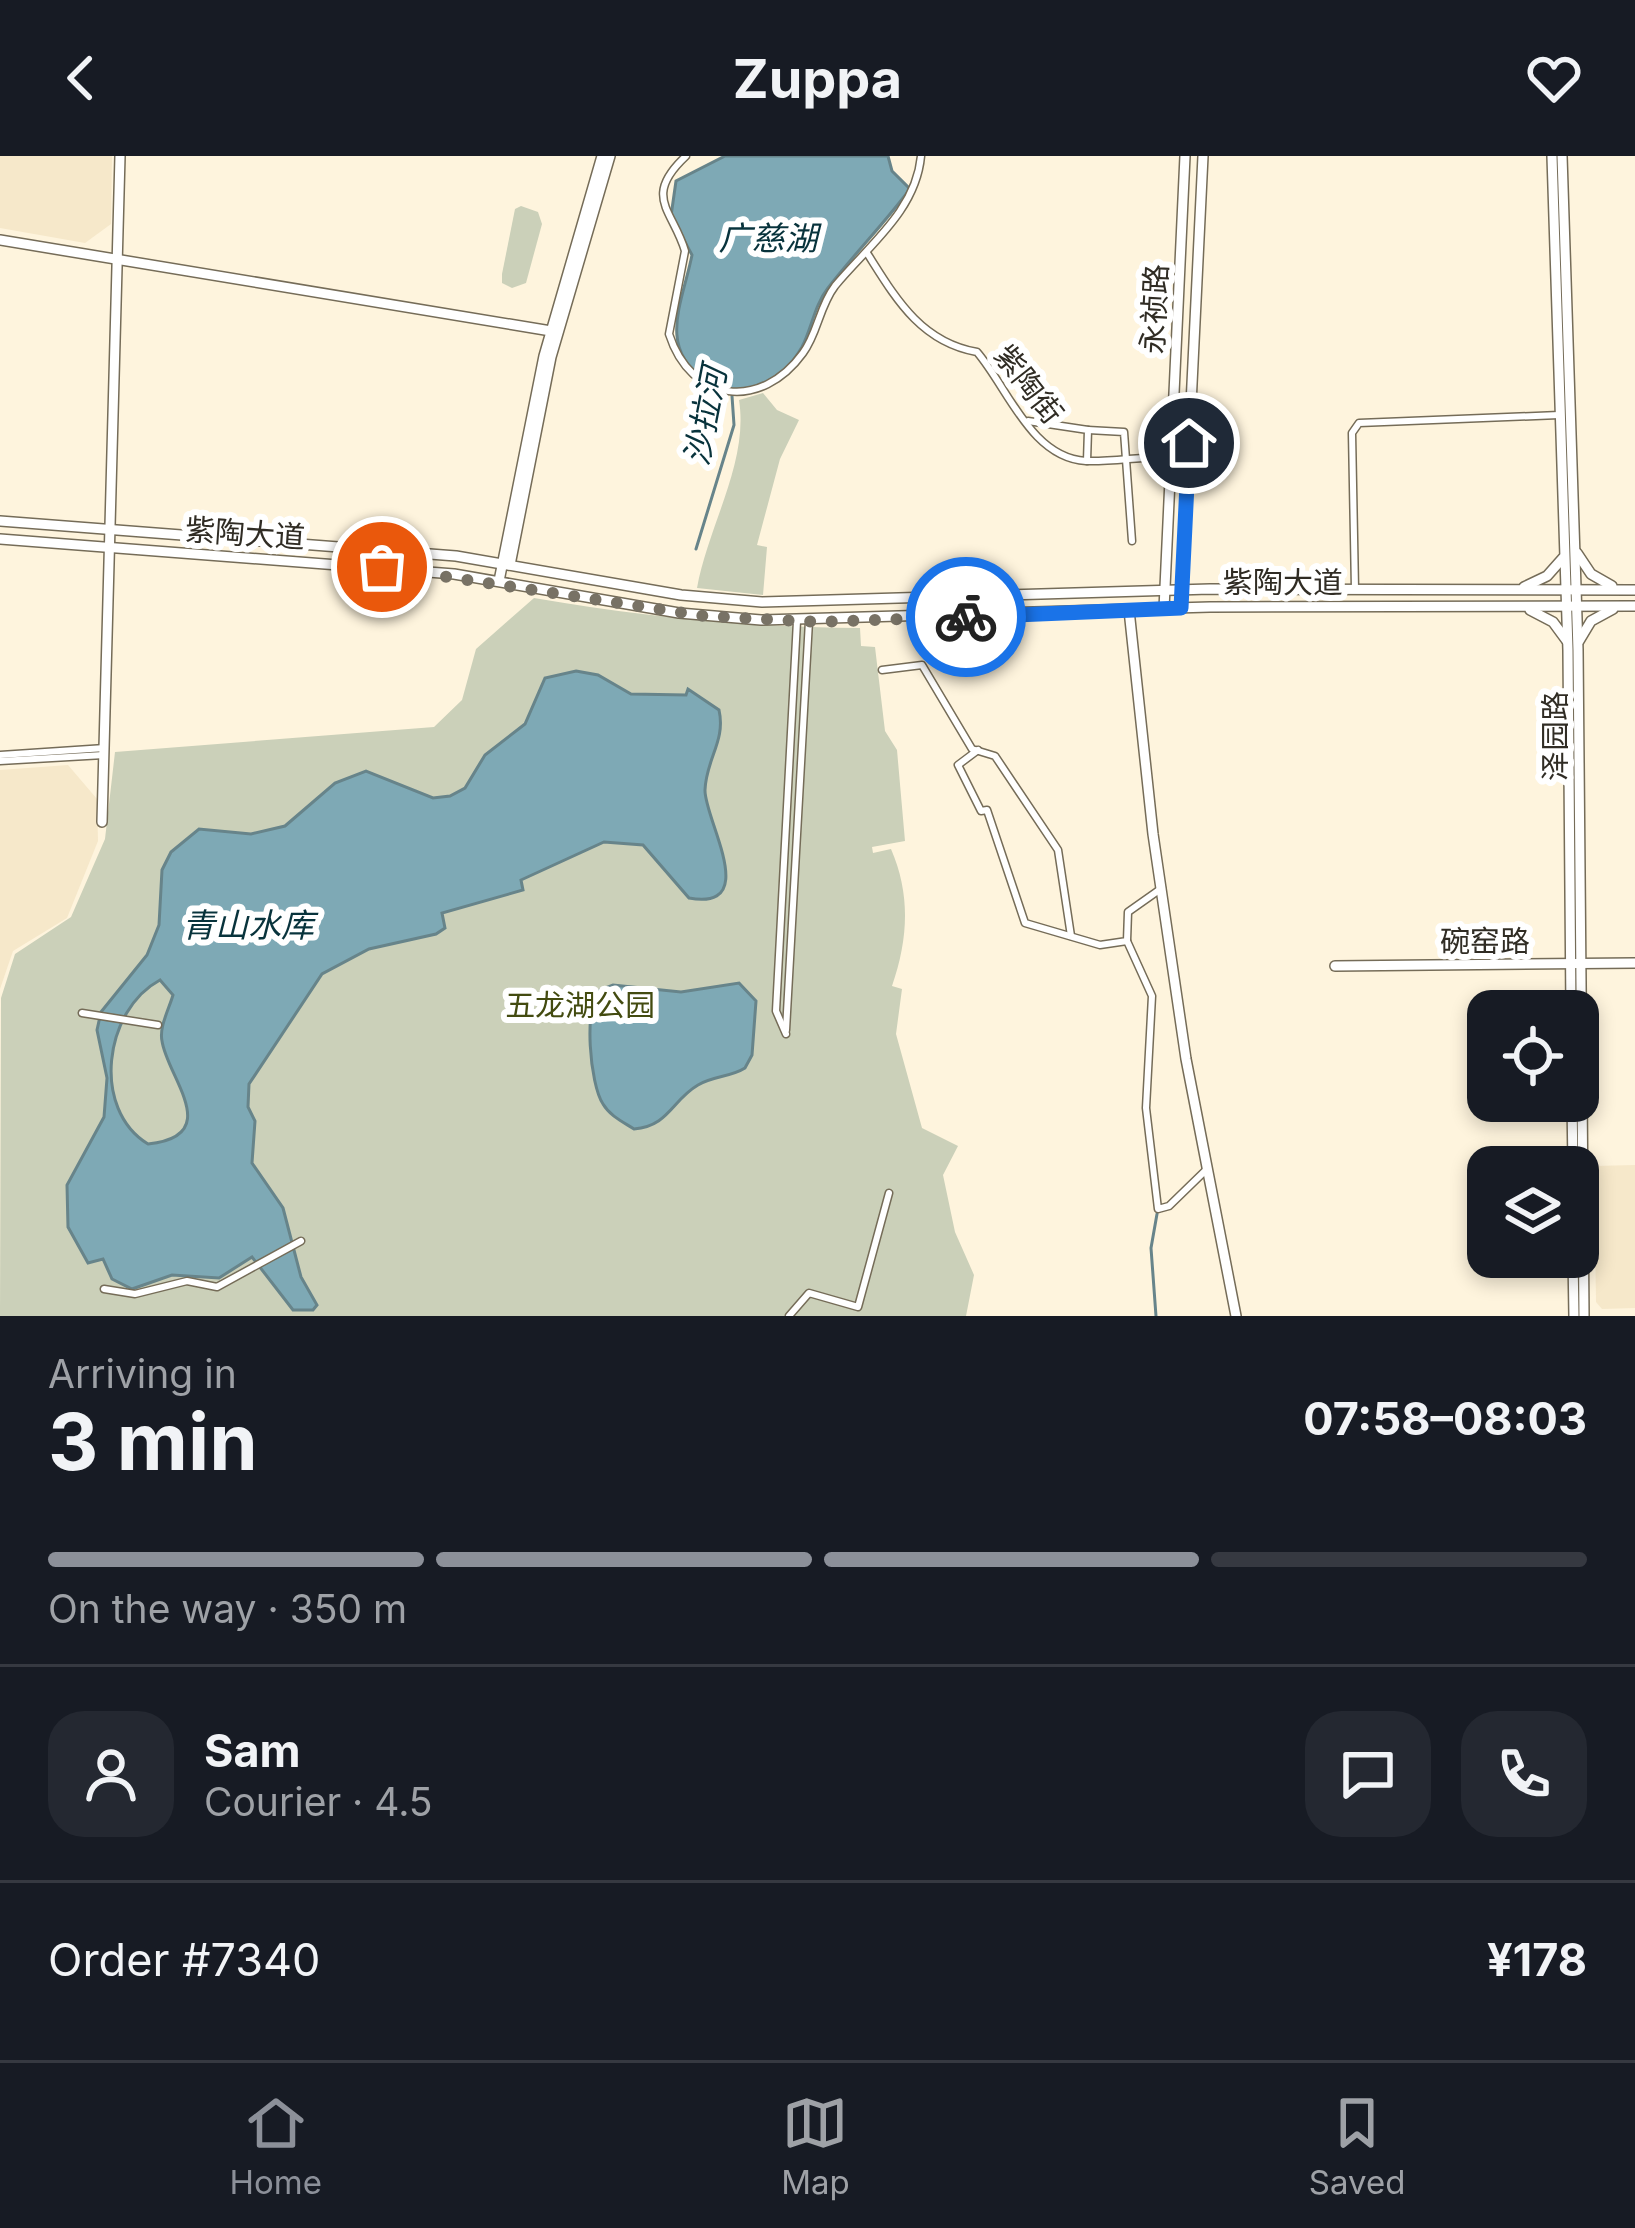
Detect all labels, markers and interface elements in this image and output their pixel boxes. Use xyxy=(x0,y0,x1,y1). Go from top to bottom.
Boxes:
icon: back xyxy=(48,45,114,111)
icon: heart xyxy=(1521,45,1587,111)
text: Zuppa xyxy=(733,46,902,111)
water label: 广慈湖 xyxy=(719,218,823,258)
street label: 永祯路 xyxy=(1134,263,1174,355)
street label: 紫陶街 xyxy=(987,337,1071,431)
water label: 沙拉河 xyxy=(676,358,735,468)
pin xyxy=(1138,392,1240,494)
icon: home xyxy=(1156,410,1222,476)
street label: 紫陶大道 xyxy=(184,511,306,555)
pin xyxy=(331,516,433,618)
icon: bag xyxy=(349,534,415,600)
courier xyxy=(906,557,1026,677)
street label: 紫陶大道 xyxy=(1223,564,1343,600)
icon: bike xyxy=(933,584,999,650)
street label: 泽园路 xyxy=(1537,691,1573,781)
water label: 青山水库 xyxy=(182,905,319,945)
street label: 碗窑路 xyxy=(1440,923,1530,959)
park label: 五龙湖公园 xyxy=(505,987,655,1023)
map controls xyxy=(1467,990,1599,1278)
button: locate xyxy=(1467,990,1599,1122)
button: layers xyxy=(1467,1146,1599,1278)
text: Arriving in xyxy=(48,1350,237,1397)
text: 07:58–08:03 xyxy=(1303,1391,1587,1446)
text: 3 min xyxy=(48,1394,258,1489)
text: On the way · 350 m xyxy=(48,1585,407,1632)
button: person xyxy=(48,1711,174,1837)
button: chat xyxy=(1305,1711,1431,1837)
button: phone xyxy=(1461,1711,1587,1837)
text: Sam xyxy=(204,1723,301,1778)
text: Courier · 4.5 xyxy=(204,1778,433,1825)
text: Order #7340 xyxy=(48,1932,320,1987)
text: ¥178 xyxy=(1487,1932,1587,1987)
tab: Home xyxy=(230,2090,322,2202)
tab: Map xyxy=(781,2090,850,2202)
tab: Saved xyxy=(1309,2090,1405,2202)

